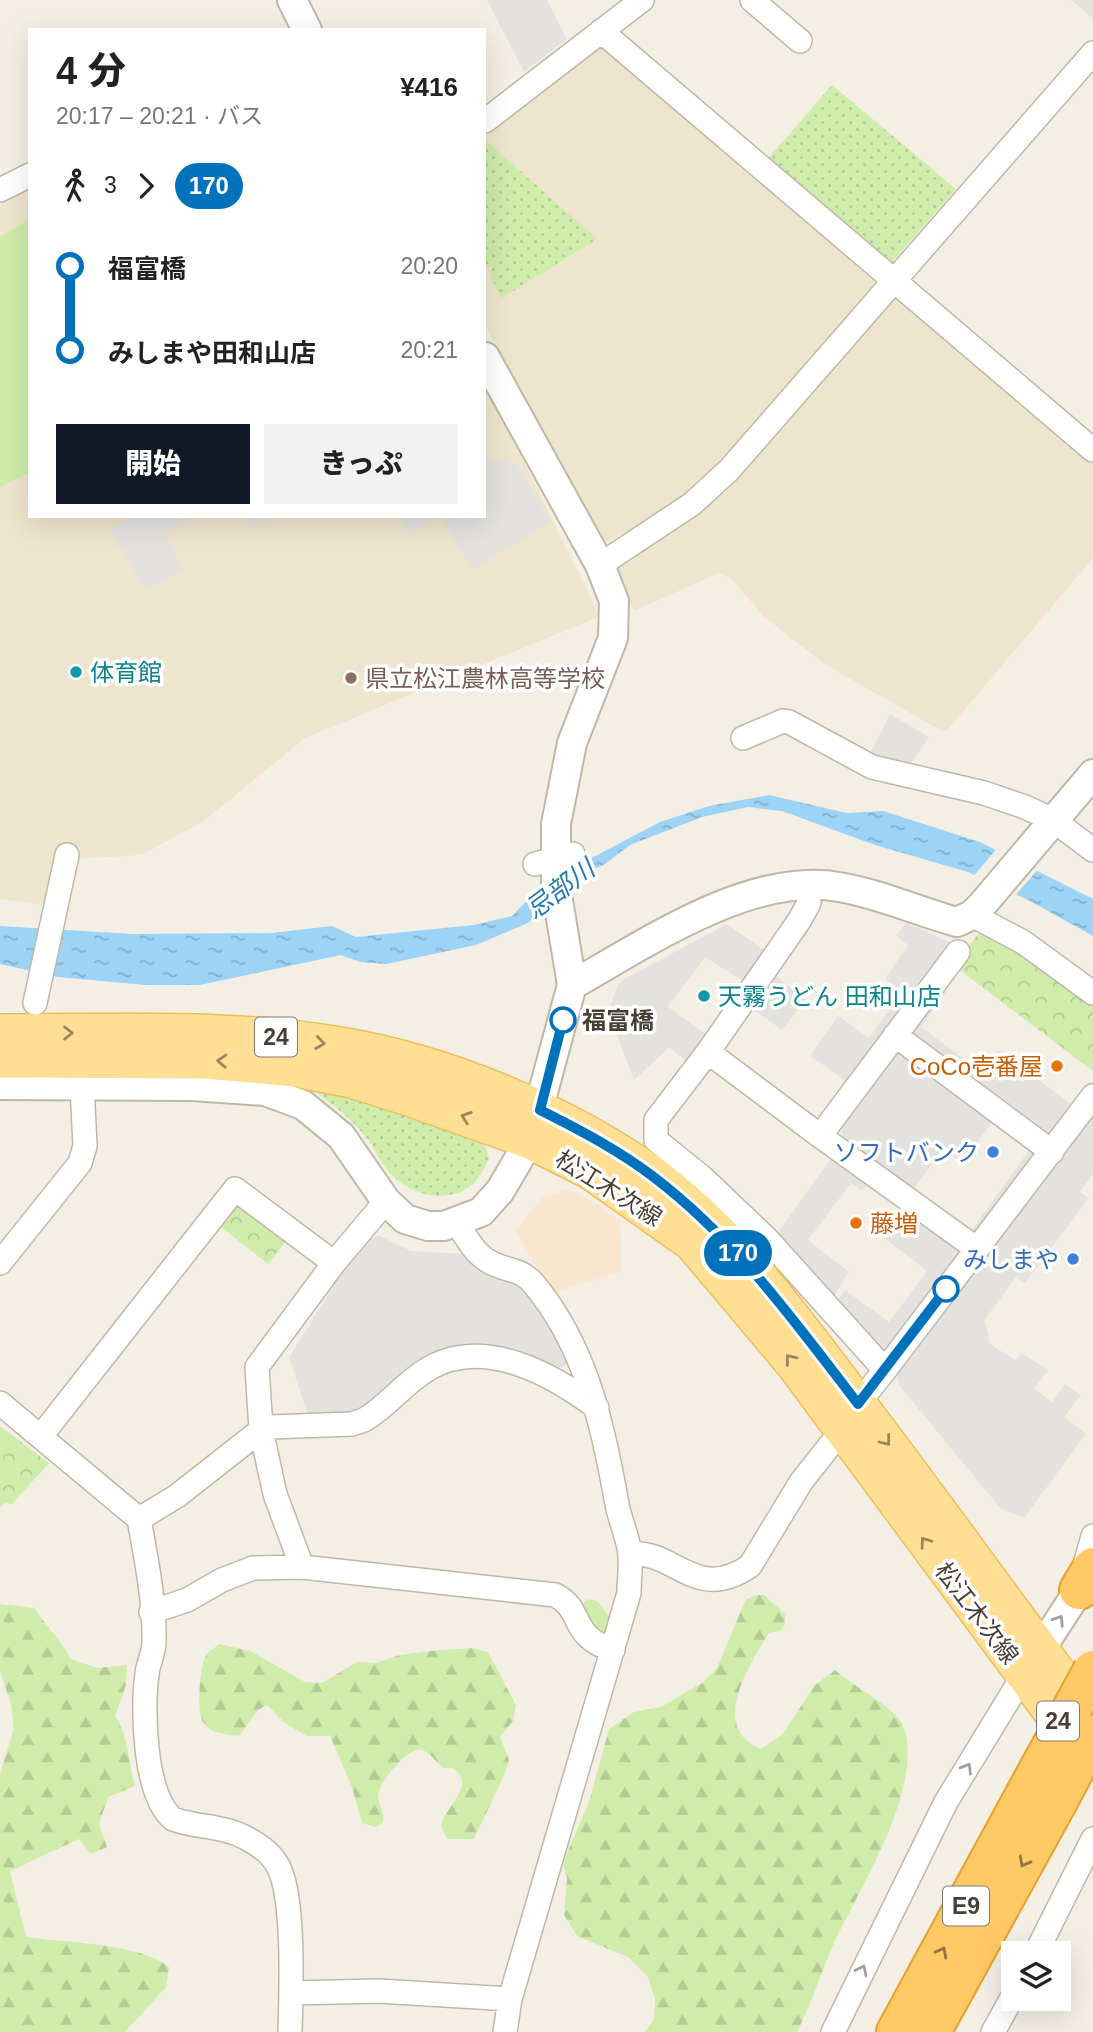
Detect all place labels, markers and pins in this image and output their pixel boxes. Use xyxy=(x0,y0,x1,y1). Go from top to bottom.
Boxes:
place label: 体育館 xyxy=(90,659,162,686)
marker: 体育館 xyxy=(68,664,84,680)
place label: 県立松江農林高等学校 xyxy=(365,665,605,692)
marker: 県立松江農林高等学校 xyxy=(343,670,359,686)
place label: 天霧うどん 田和山店 xyxy=(718,983,941,1010)
marker: 天霧うどん 田和山店 xyxy=(696,988,712,1004)
marker: 福富橋 xyxy=(550,1007,576,1033)
place label: 福富橋 xyxy=(582,1007,654,1034)
place label: CoCo壱番屋 xyxy=(910,1053,1043,1080)
marker: CoCo壱番屋 xyxy=(1049,1058,1065,1074)
place label: ソフトバンク xyxy=(834,1139,979,1166)
marker: ソフトバンク xyxy=(985,1144,1001,1160)
place label: 藤増 xyxy=(870,1210,918,1237)
marker: 藤増 xyxy=(848,1215,864,1231)
place label: みしまや xyxy=(963,1246,1059,1273)
marker: みしまや xyxy=(1065,1251,1081,1267)
unlabelled marker xyxy=(933,1276,959,1302)

